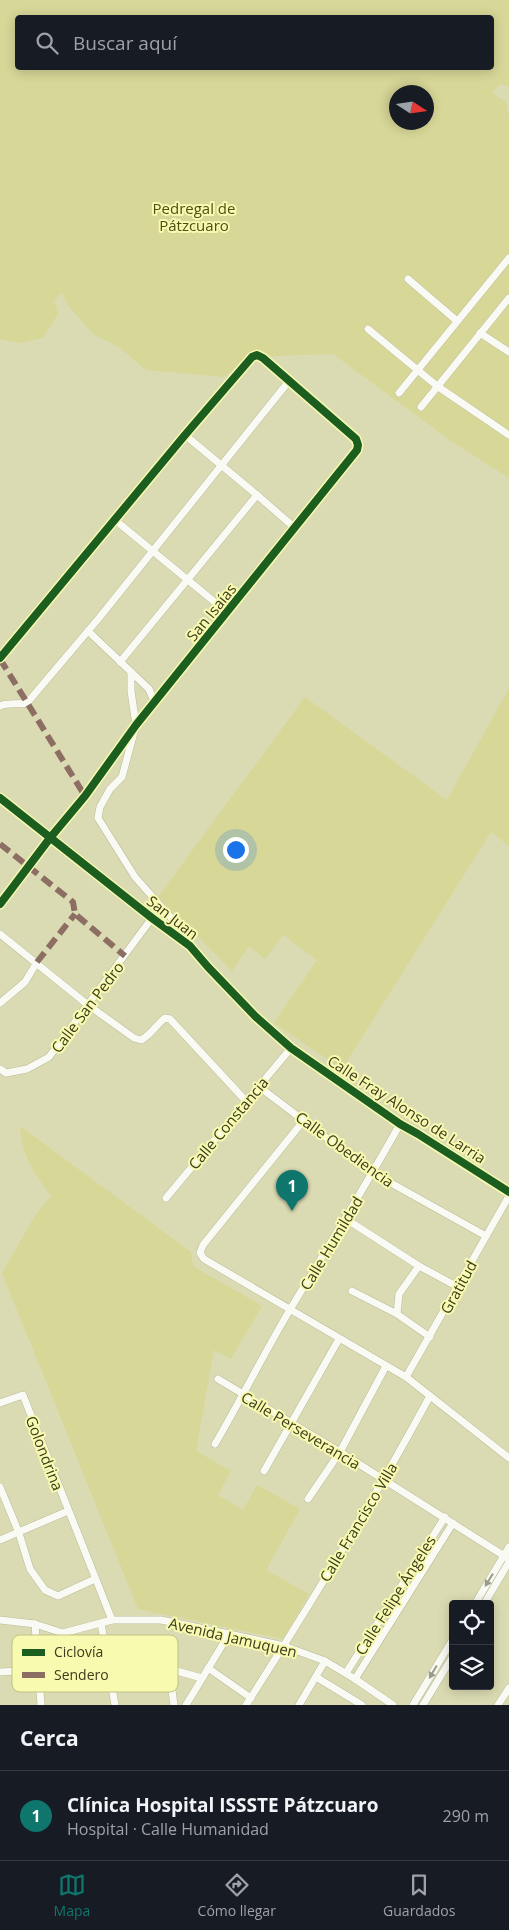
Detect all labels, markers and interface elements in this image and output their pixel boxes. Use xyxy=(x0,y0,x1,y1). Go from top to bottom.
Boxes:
search box xyxy=(15,15,494,70)
icon: search xyxy=(33,29,61,57)
text: Buscar aquí xyxy=(73,30,177,56)
north arrow xyxy=(389,85,434,130)
park label: Pedregal de Pátzcuaro xyxy=(153,198,235,235)
street label: San Isaías xyxy=(182,579,240,645)
your location xyxy=(223,837,249,863)
street label: San Juan xyxy=(143,891,203,943)
street label: Calle San Pedro xyxy=(46,957,128,1057)
street label: Calle Fray Alonso de Larria xyxy=(324,1050,490,1168)
street label: Calle Constancia xyxy=(183,1073,273,1173)
street label: Calle Obediencia xyxy=(292,1107,398,1191)
pin: 1 xyxy=(276,1170,308,1211)
street label: Calle Humildad xyxy=(295,1192,367,1294)
street label: Gratitud xyxy=(435,1257,481,1317)
street label: Calle Perseverancia xyxy=(238,1386,364,1474)
street label: Golondrina xyxy=(22,1413,68,1493)
street label: Calle Francisco Villa xyxy=(314,1459,402,1585)
street label: Calle Felipe Ángeles xyxy=(350,1531,440,1659)
one-way arrow xyxy=(485,1573,494,1586)
map controls xyxy=(449,1600,494,1690)
button: locate xyxy=(449,1600,494,1645)
street label: Avenida Jamuquen xyxy=(167,1612,299,1662)
legend xyxy=(12,1635,178,1692)
text: Ciclovía xyxy=(54,1642,103,1661)
button: layers xyxy=(449,1645,494,1690)
text: Sendero xyxy=(54,1665,109,1684)
one-way arrow xyxy=(428,1666,437,1679)
text: Cerca xyxy=(20,1724,79,1752)
text: Clínica Hospital ISSSTE Pátzcuaro xyxy=(67,1792,379,1818)
text: 1 xyxy=(31,1805,41,1827)
text: 290 m xyxy=(443,1805,489,1827)
text: Hospital · Calle Humanidad xyxy=(67,1818,269,1840)
tab: Mapa xyxy=(54,1871,90,1920)
tab: Cómo llegar xyxy=(198,1871,276,1920)
tab: Guardados xyxy=(383,1871,455,1920)

